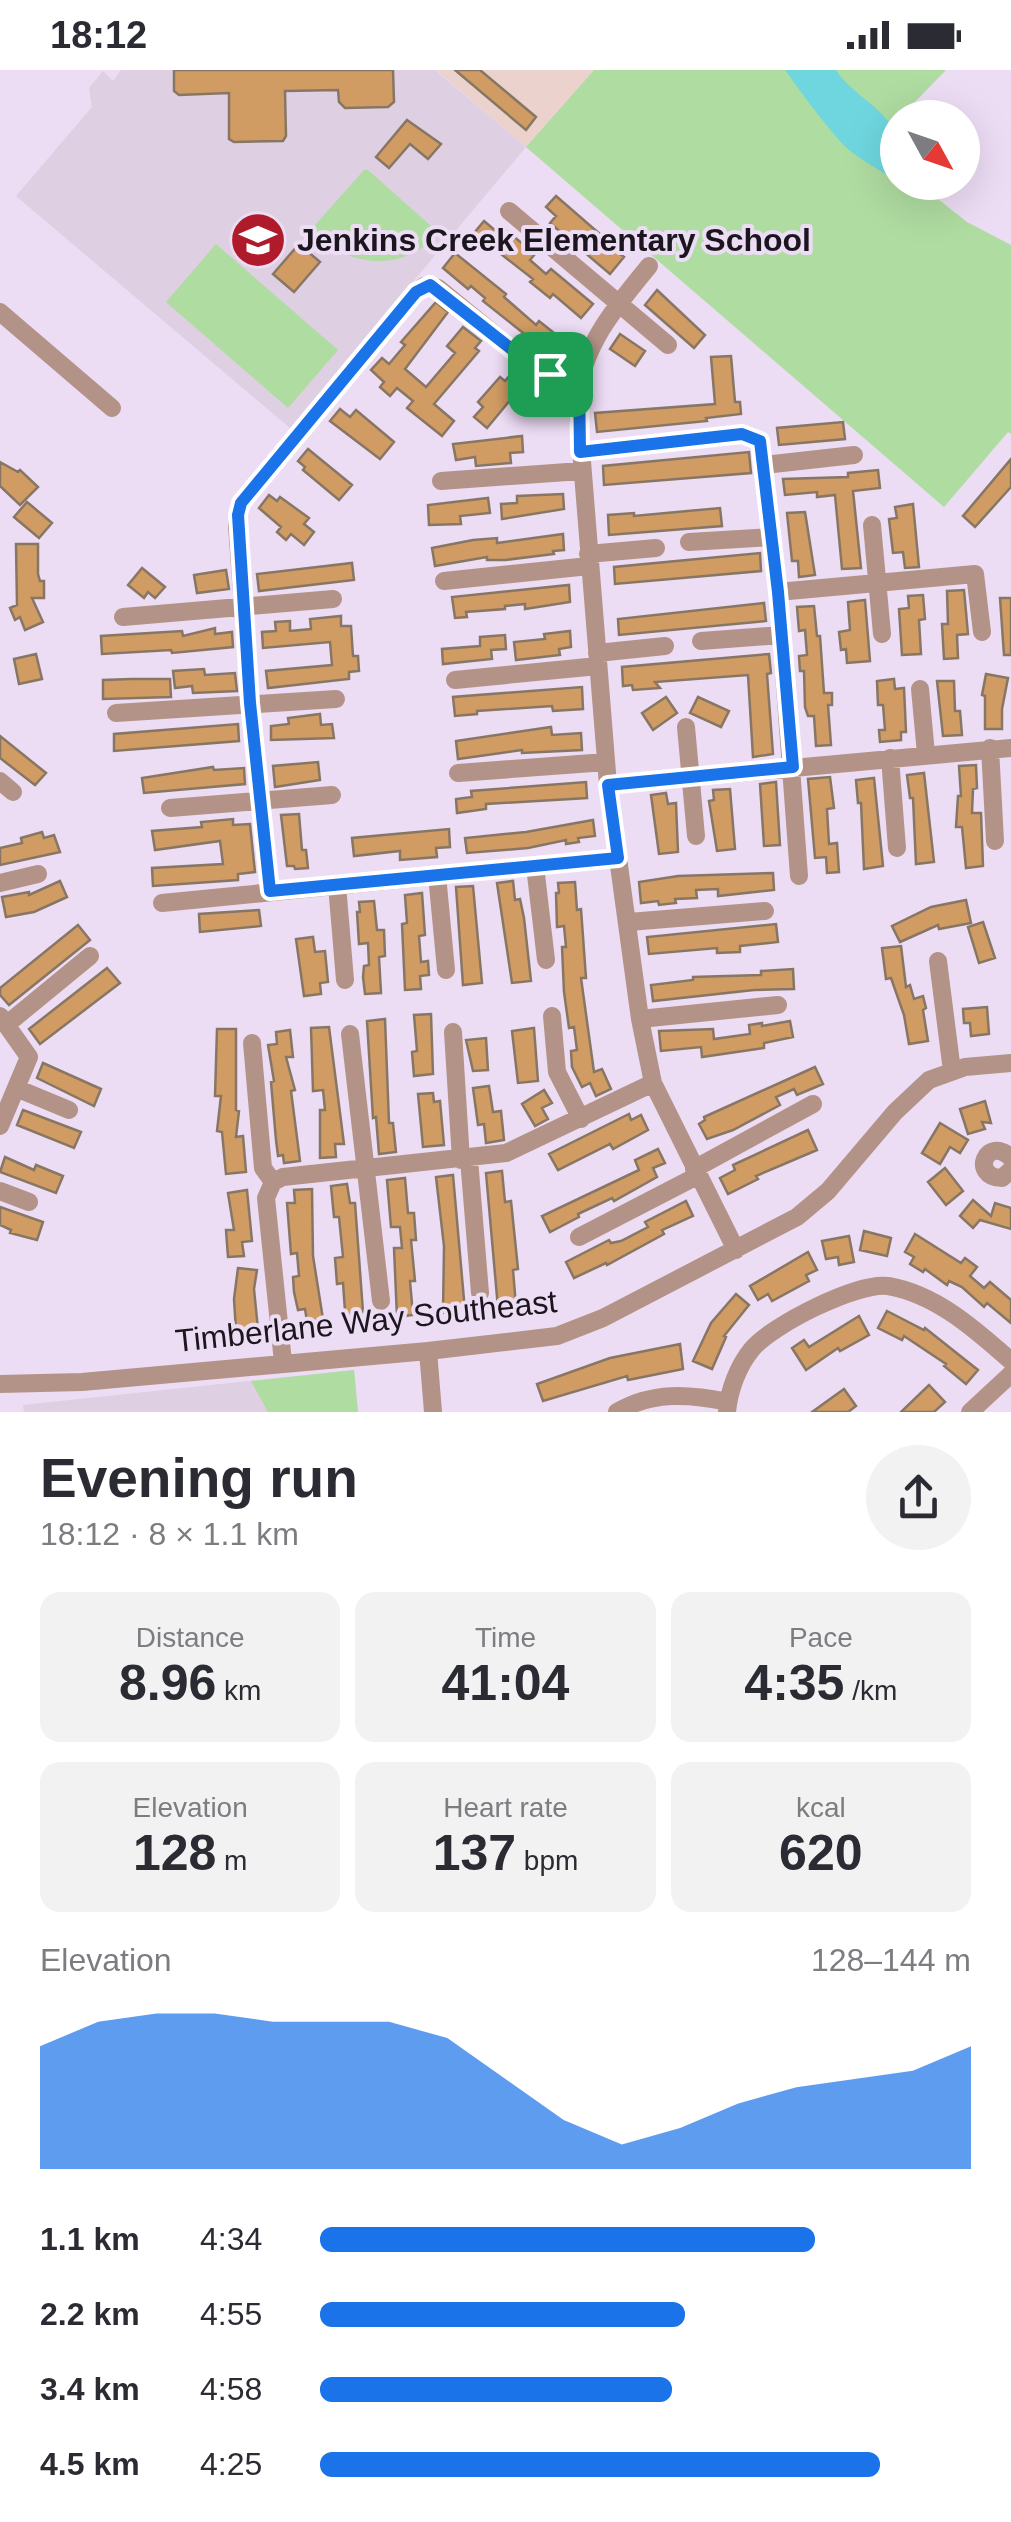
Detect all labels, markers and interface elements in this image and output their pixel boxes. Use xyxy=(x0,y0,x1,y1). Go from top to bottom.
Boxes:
text: 18:12 xyxy=(50,14,147,56)
north arrow xyxy=(880,100,980,200)
map controls xyxy=(880,100,980,200)
school or university icon: Jenkins Creek Elementary School xyxy=(228,210,288,270)
place label: Jenkins Creek Elementary School xyxy=(297,222,811,258)
pin xyxy=(508,332,593,417)
icon: arrive xyxy=(523,347,578,402)
street label: Timberlane Way Southeast xyxy=(173,1283,559,1359)
button: share xyxy=(866,1445,971,1550)
text: Evening run xyxy=(40,1447,358,1509)
text: 18:12 · 8 × 1.1 km xyxy=(40,1516,299,1552)
text: Distance xyxy=(136,1622,245,1653)
text: Time xyxy=(475,1622,536,1653)
text: Pace xyxy=(789,1622,853,1653)
text: 8.96 xyxy=(119,1655,216,1711)
text: 41:04 xyxy=(442,1655,569,1711)
text: 4:35 xyxy=(744,1655,844,1711)
text: km xyxy=(216,1675,261,1706)
text: /km xyxy=(844,1675,897,1706)
text: Elevation xyxy=(133,1792,248,1823)
text: Heart rate xyxy=(443,1792,568,1823)
text: kcal xyxy=(796,1792,846,1823)
text: 128 xyxy=(133,1825,216,1881)
text: 137 xyxy=(433,1825,516,1881)
text: 620 xyxy=(779,1825,863,1881)
text: m xyxy=(216,1845,247,1876)
text: bpm xyxy=(516,1845,578,1876)
text: Elevation xyxy=(40,1942,172,1978)
text: 128–144 m xyxy=(811,1942,971,1978)
text: 1.1 km xyxy=(40,2221,140,2257)
text: 4:34 xyxy=(200,2221,262,2257)
text: 2.2 km xyxy=(40,2296,140,2332)
text: 4:55 xyxy=(200,2296,262,2332)
text: 3.4 km xyxy=(40,2371,140,2407)
text: 4:58 xyxy=(200,2371,262,2407)
text: 4.5 km xyxy=(40,2446,140,2482)
text: 4:25 xyxy=(200,2446,262,2482)

